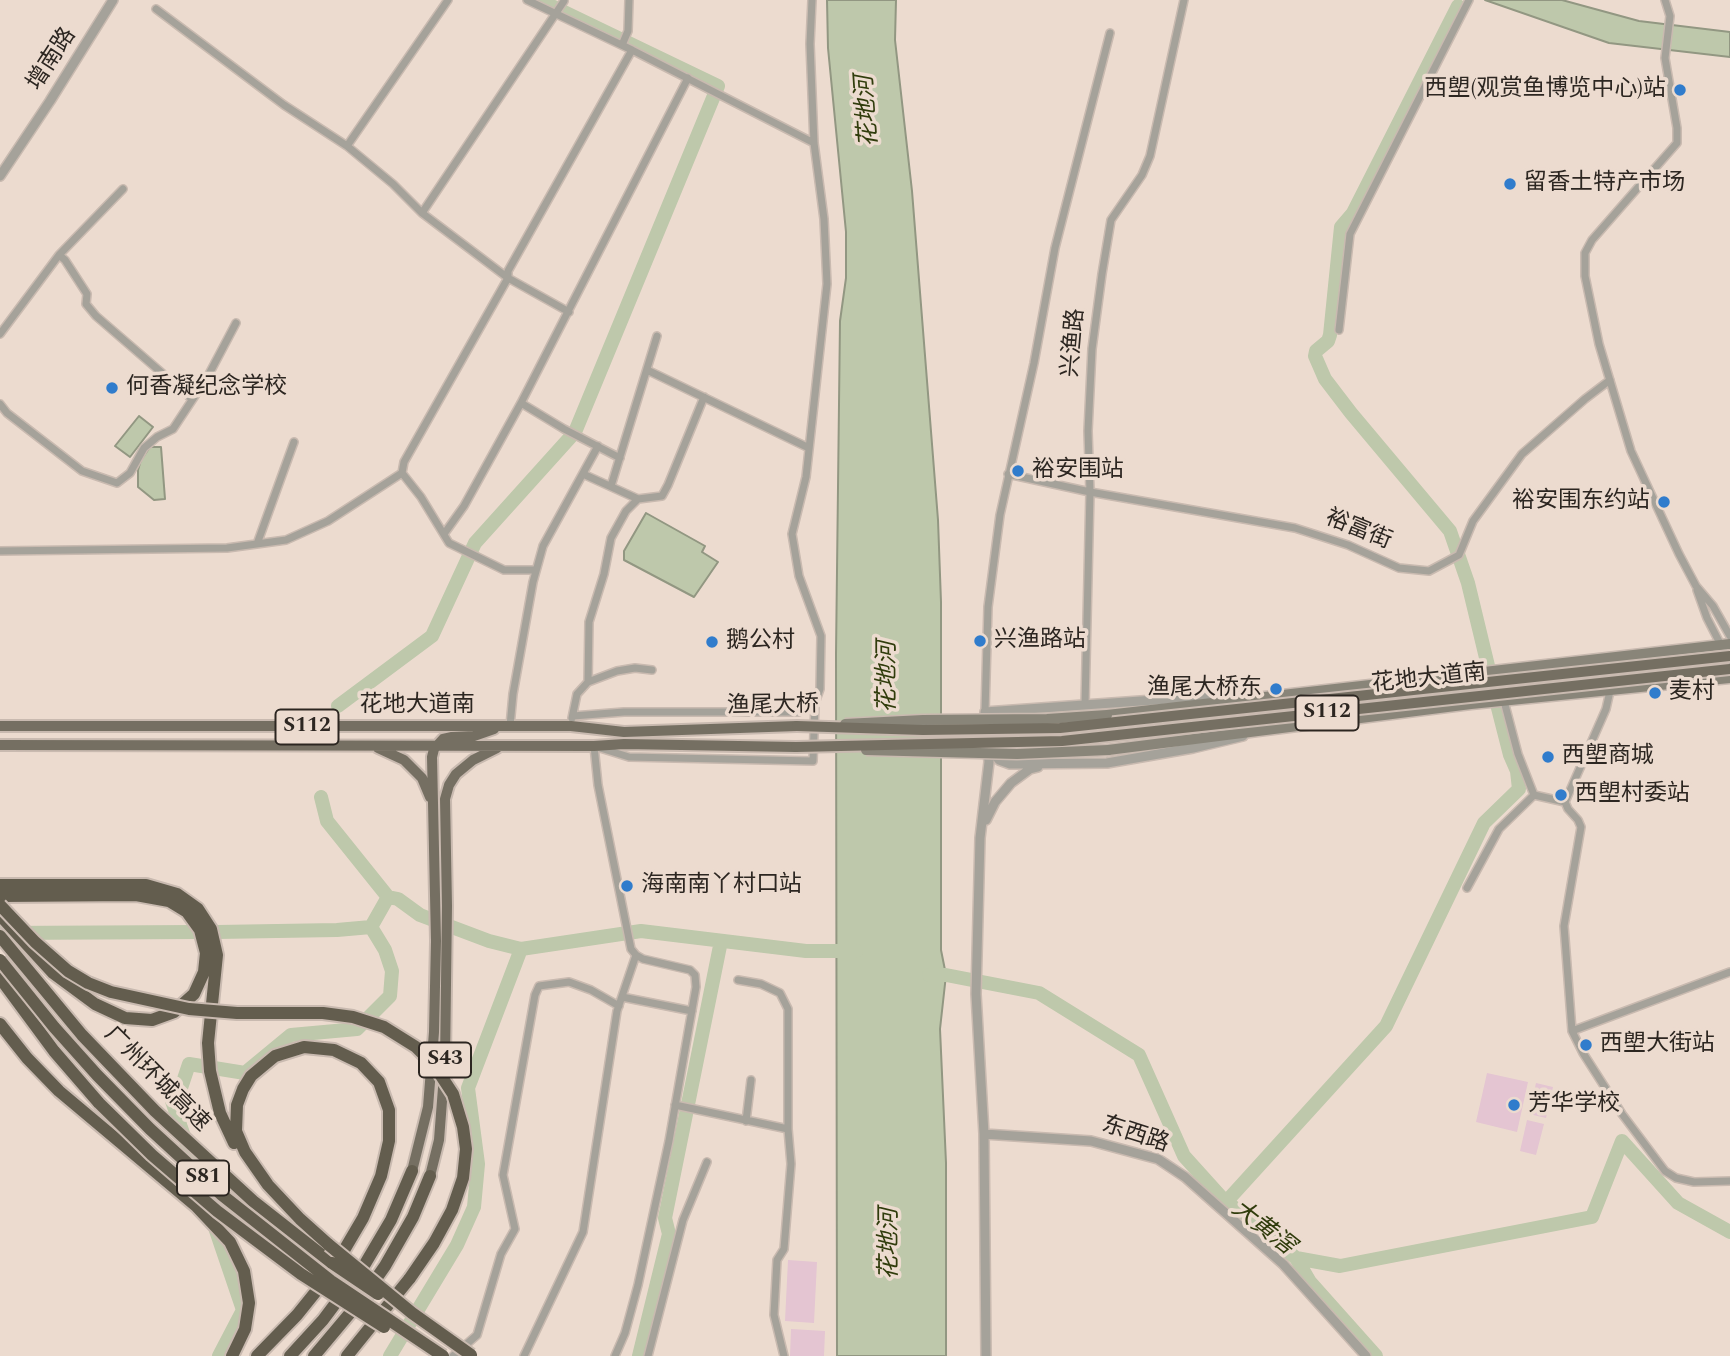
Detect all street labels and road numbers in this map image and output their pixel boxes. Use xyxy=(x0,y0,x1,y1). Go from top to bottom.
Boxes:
street label: 增南路 xyxy=(23,24,83,96)
street label: 兴渔路 xyxy=(1058,307,1092,379)
street label: 裕富街 xyxy=(1321,505,1395,557)
street label: 花地大道南 xyxy=(1370,660,1488,700)
street label: 花地大道南 xyxy=(360,692,474,720)
street label: 渔尾大桥 xyxy=(727,692,819,722)
road number: S112 xyxy=(1296,696,1358,730)
road number: S112 xyxy=(276,710,338,744)
street label: 广州环城高速 xyxy=(97,1021,215,1139)
road number: S43 xyxy=(419,1042,471,1078)
street label: 东西路 xyxy=(1098,1112,1172,1160)
road number: S81 xyxy=(177,1160,229,1196)

